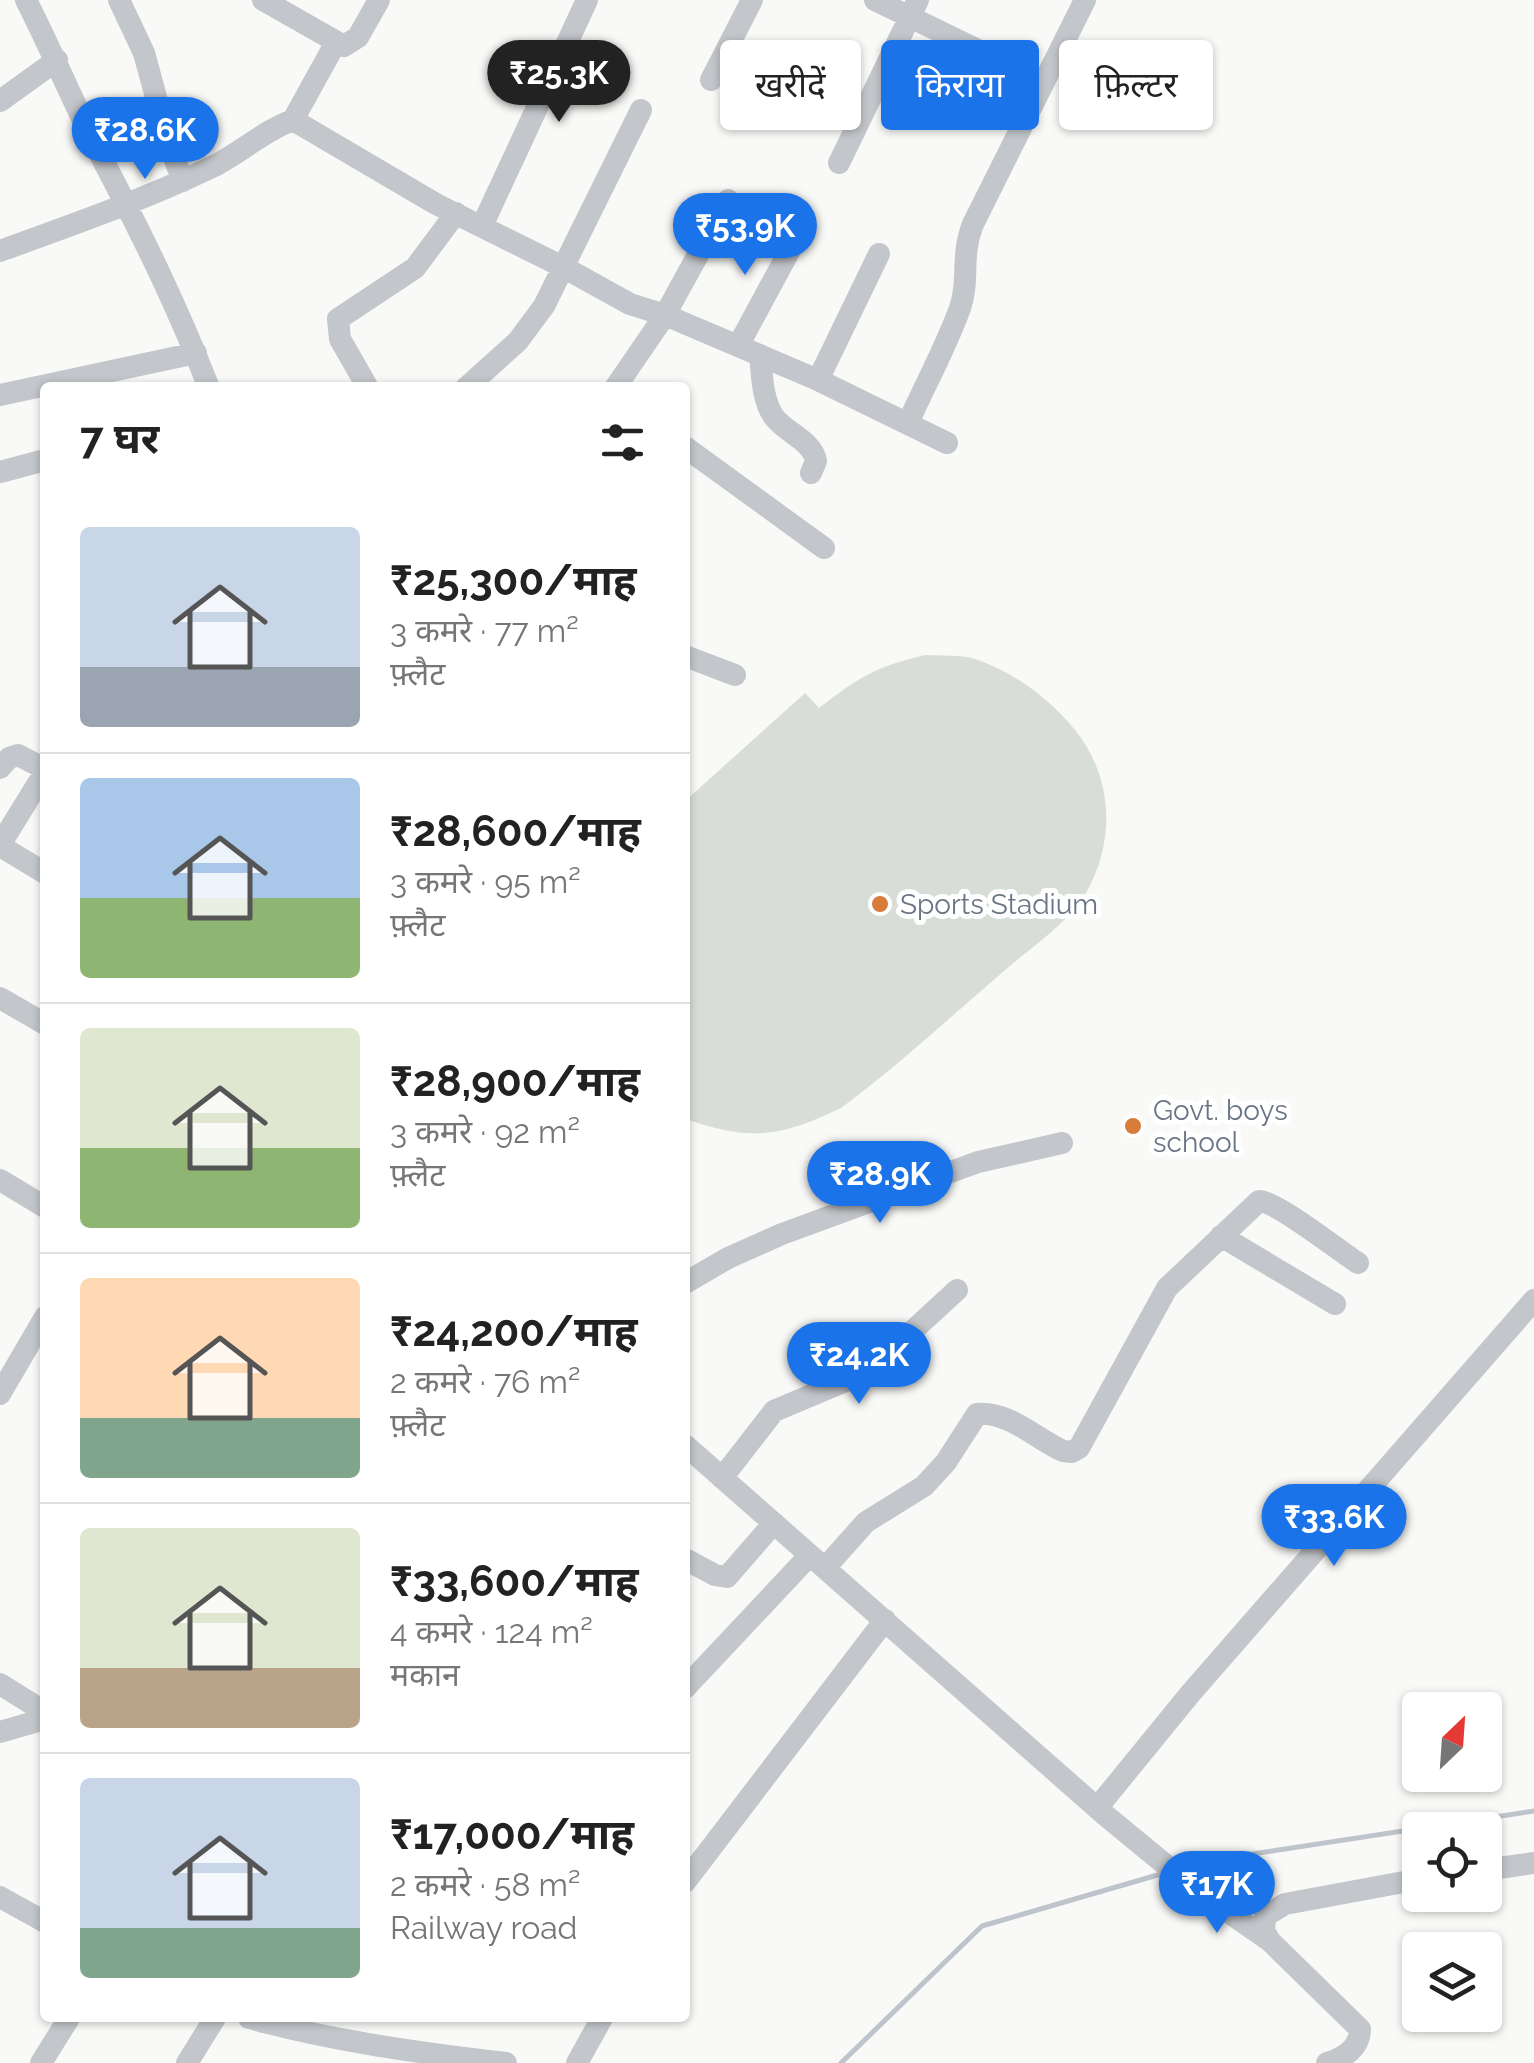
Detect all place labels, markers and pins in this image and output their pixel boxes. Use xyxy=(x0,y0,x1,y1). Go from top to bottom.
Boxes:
pin: ₹25.3K xyxy=(478,40,640,125)
pin: ₹28.6K xyxy=(64,97,226,182)
pin: ₹53.9K xyxy=(664,193,826,278)
place label: Sports Stadium xyxy=(900,888,1098,921)
marker: Sports Stadium xyxy=(869,893,891,915)
place label: Govt. boys school xyxy=(1153,1094,1288,1159)
marker: Govt. boys school xyxy=(1122,1115,1144,1137)
pin: ₹28.9K xyxy=(799,1141,961,1226)
pin: ₹24.2K xyxy=(778,1322,940,1407)
pin: ₹33.6K xyxy=(1253,1484,1415,1569)
pin: ₹17K xyxy=(1158,1851,1276,1936)

